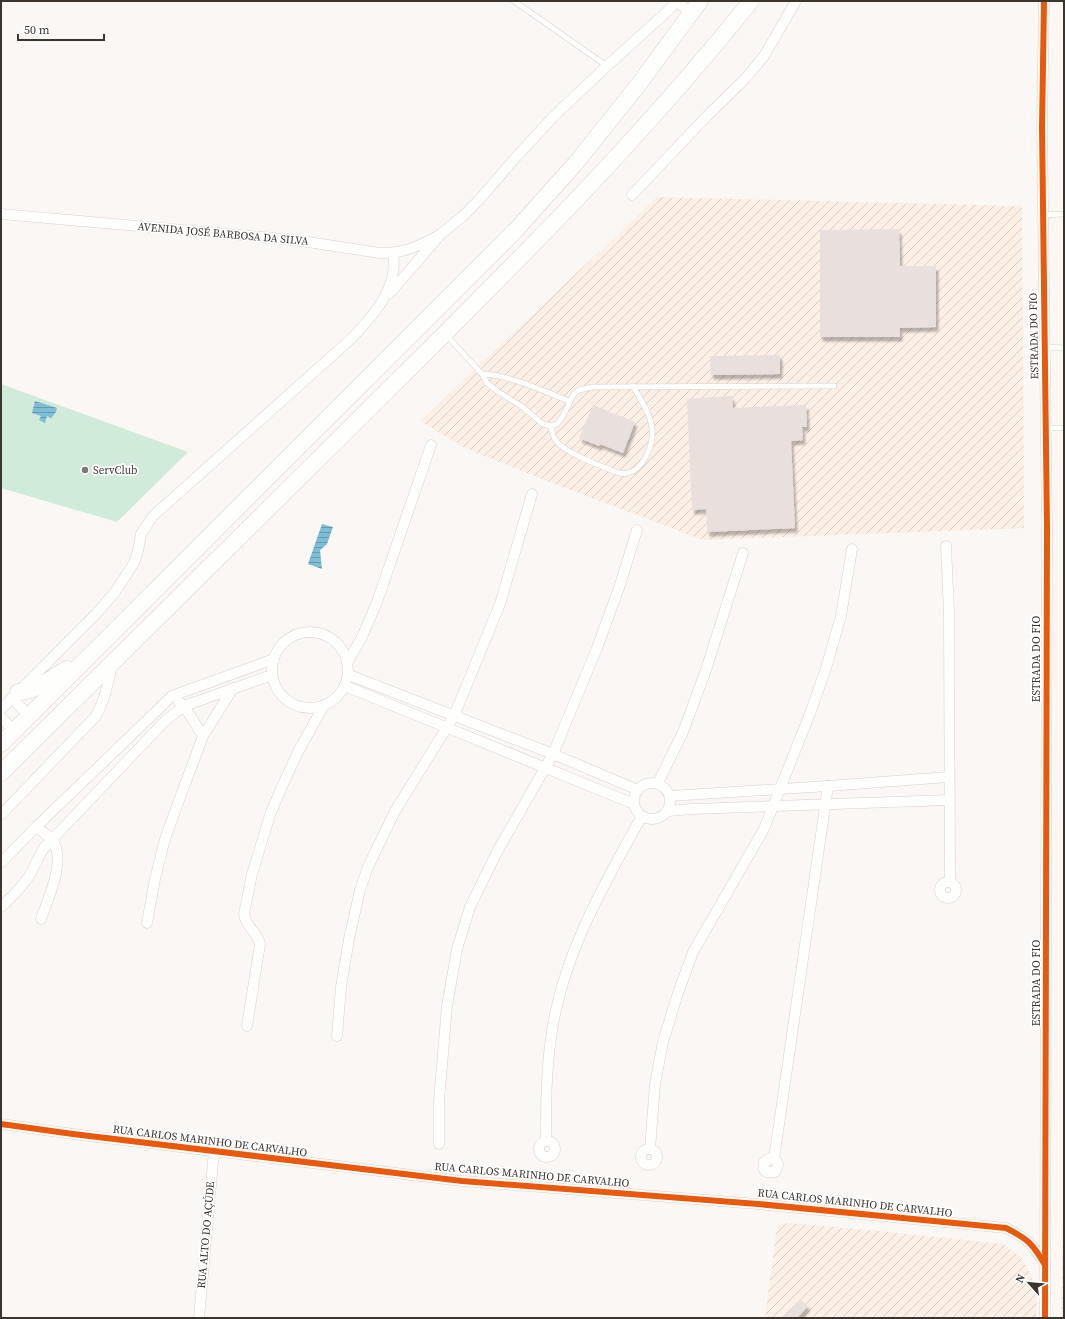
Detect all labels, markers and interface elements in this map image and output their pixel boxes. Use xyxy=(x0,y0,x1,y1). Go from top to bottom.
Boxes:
scale bar xyxy=(18,16,104,42)
text: 50 m xyxy=(24,22,50,38)
street label: AVENIDA JOSÉ BARBOSA DA SILVA xyxy=(137,219,310,249)
street label: ESTRADA DO FIO xyxy=(1026,292,1042,379)
place label: ServClub xyxy=(93,463,137,478)
marker: ServClub xyxy=(80,465,90,475)
street label: ESTRADA DO FIO xyxy=(1029,616,1044,702)
street label: ESTRADA DO FIO xyxy=(1029,940,1044,1026)
street label: RUA CARLOS MARINHO DE CARVALHO xyxy=(112,1122,308,1160)
street label: RUA CARLOS MARINHO DE CARVALHO xyxy=(434,1159,630,1191)
street label: RUA ALTO DO AÇÚDE xyxy=(194,1180,218,1289)
street label: RUA CARLOS MARINHO DE CARVALHO xyxy=(757,1185,953,1221)
north arrow xyxy=(1009,1263,1049,1303)
text: N xyxy=(1012,1272,1029,1286)

